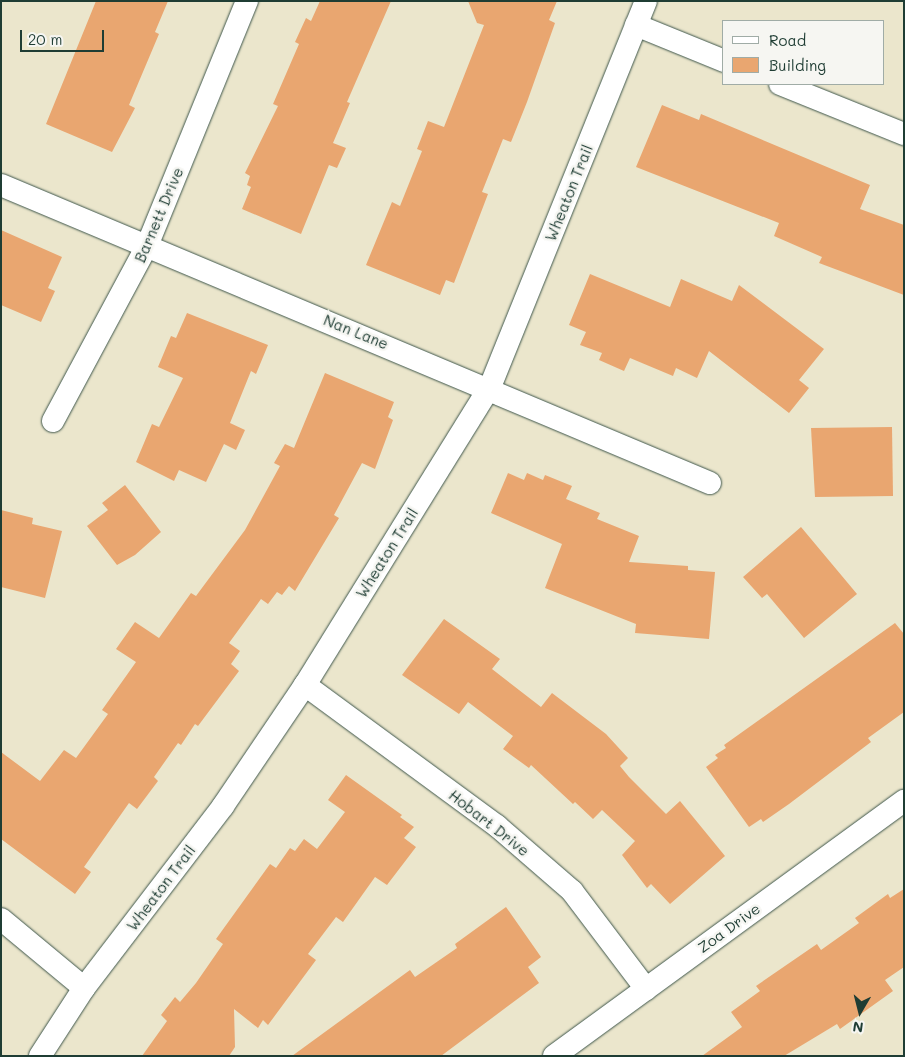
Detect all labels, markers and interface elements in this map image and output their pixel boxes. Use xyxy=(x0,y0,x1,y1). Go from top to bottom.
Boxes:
scale bar xyxy=(22,20,106,52)
legend xyxy=(722,20,885,85)
text: 20 m xyxy=(28,29,62,49)
text: Road xyxy=(769,30,806,50)
text: Building xyxy=(769,55,826,75)
street label: Wheaton Trail xyxy=(541,142,597,244)
street label: Barnett Drive xyxy=(131,165,187,265)
street label: Nan Lane xyxy=(321,311,391,353)
street label: Wheaton Trail xyxy=(352,505,422,601)
street label: Hobart Drive xyxy=(445,786,533,860)
street label: Wheaton Trail xyxy=(123,842,199,934)
street label: Zoa Drive xyxy=(694,899,764,957)
north arrow xyxy=(835,987,885,1037)
text: N xyxy=(851,1017,864,1037)

